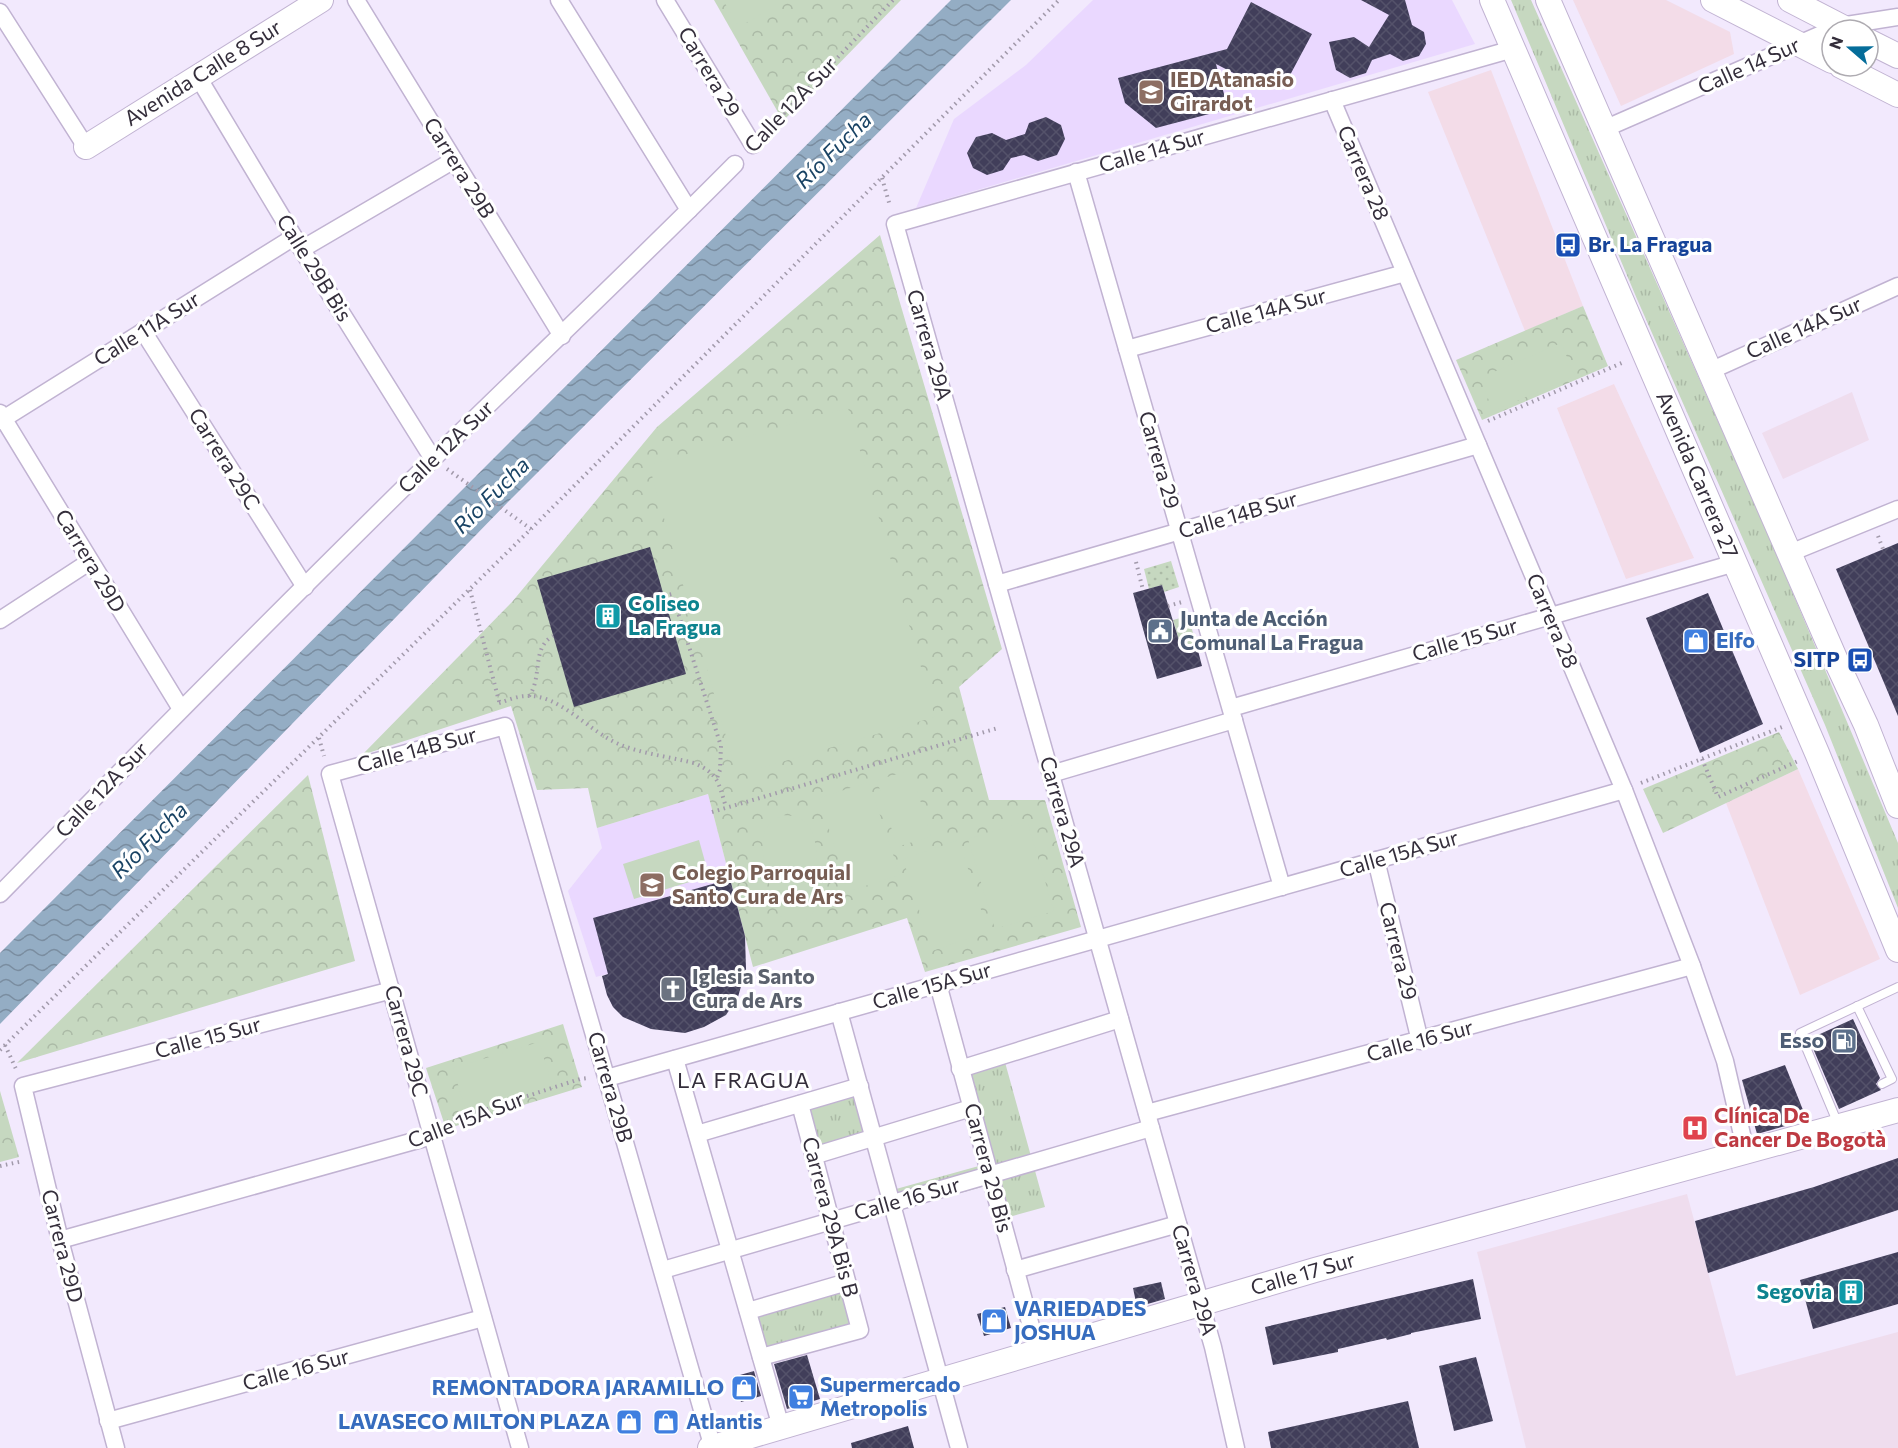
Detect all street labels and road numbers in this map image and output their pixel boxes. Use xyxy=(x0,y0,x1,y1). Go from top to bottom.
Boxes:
street label: Avenida Calle 8 Sur xyxy=(119,13,285,130)
street label: Carrera 29 xyxy=(674,22,747,121)
street label: Calle 14 Sur xyxy=(1693,31,1803,98)
street label: Calle 12A Sur xyxy=(738,51,842,157)
street label: Carrera 29B xyxy=(419,112,501,222)
street label: Carrera 28 xyxy=(1333,121,1395,224)
street label: Calle 14 Sur xyxy=(1096,122,1208,177)
street label: Calle 29B Bis xyxy=(272,209,358,325)
street label: Calle 14A Sur xyxy=(1203,281,1329,338)
street label: Calle 11A Sur xyxy=(89,285,204,370)
street label: Carrera 29A xyxy=(903,286,958,403)
street label: Calle 14A Sur xyxy=(1742,290,1865,363)
street label: Avenida Carrera 27 xyxy=(1652,387,1745,561)
street label: Calle 12A Sur xyxy=(392,394,498,498)
street label: Carrera 29C xyxy=(184,403,266,513)
street label: Carrera 29 xyxy=(1135,408,1186,511)
street label: Calle 14B Sur xyxy=(1175,485,1300,542)
street label: Carrera 29D xyxy=(51,504,132,616)
street label: Carrera 28 xyxy=(1522,569,1584,672)
street label: Calle 15 Sur xyxy=(1409,612,1520,666)
street label: Calle 14B Sur xyxy=(354,721,479,777)
street label: Calle 12A Sur xyxy=(49,736,153,842)
street label: Carrera 29A xyxy=(1036,753,1091,870)
street label: Calle 15A Sur xyxy=(1336,824,1461,881)
street label: Carrera 29 xyxy=(1375,899,1424,1002)
street label: Calle 15A Sur xyxy=(869,956,994,1013)
street label: Carrera 29C xyxy=(381,982,434,1099)
street label: Calle 15 Sur xyxy=(152,1010,263,1063)
street label: Calle 16 Sur xyxy=(1364,1013,1476,1066)
street label: Carrera 29B xyxy=(584,1028,639,1145)
street label: Calle 15A Sur xyxy=(404,1085,527,1152)
street label: Carrera 29 Bis xyxy=(960,1100,1019,1235)
street label: Carrera 29A Bis B xyxy=(798,1134,865,1299)
street label: Calle 16 Sur xyxy=(851,1170,963,1225)
street label: Carrera 29D xyxy=(37,1186,90,1305)
street label: Carrera 29A xyxy=(1168,1221,1223,1338)
street label: Calle 17 Sur xyxy=(1247,1246,1358,1299)
street label: Calle 16 Sur xyxy=(240,1342,352,1395)

